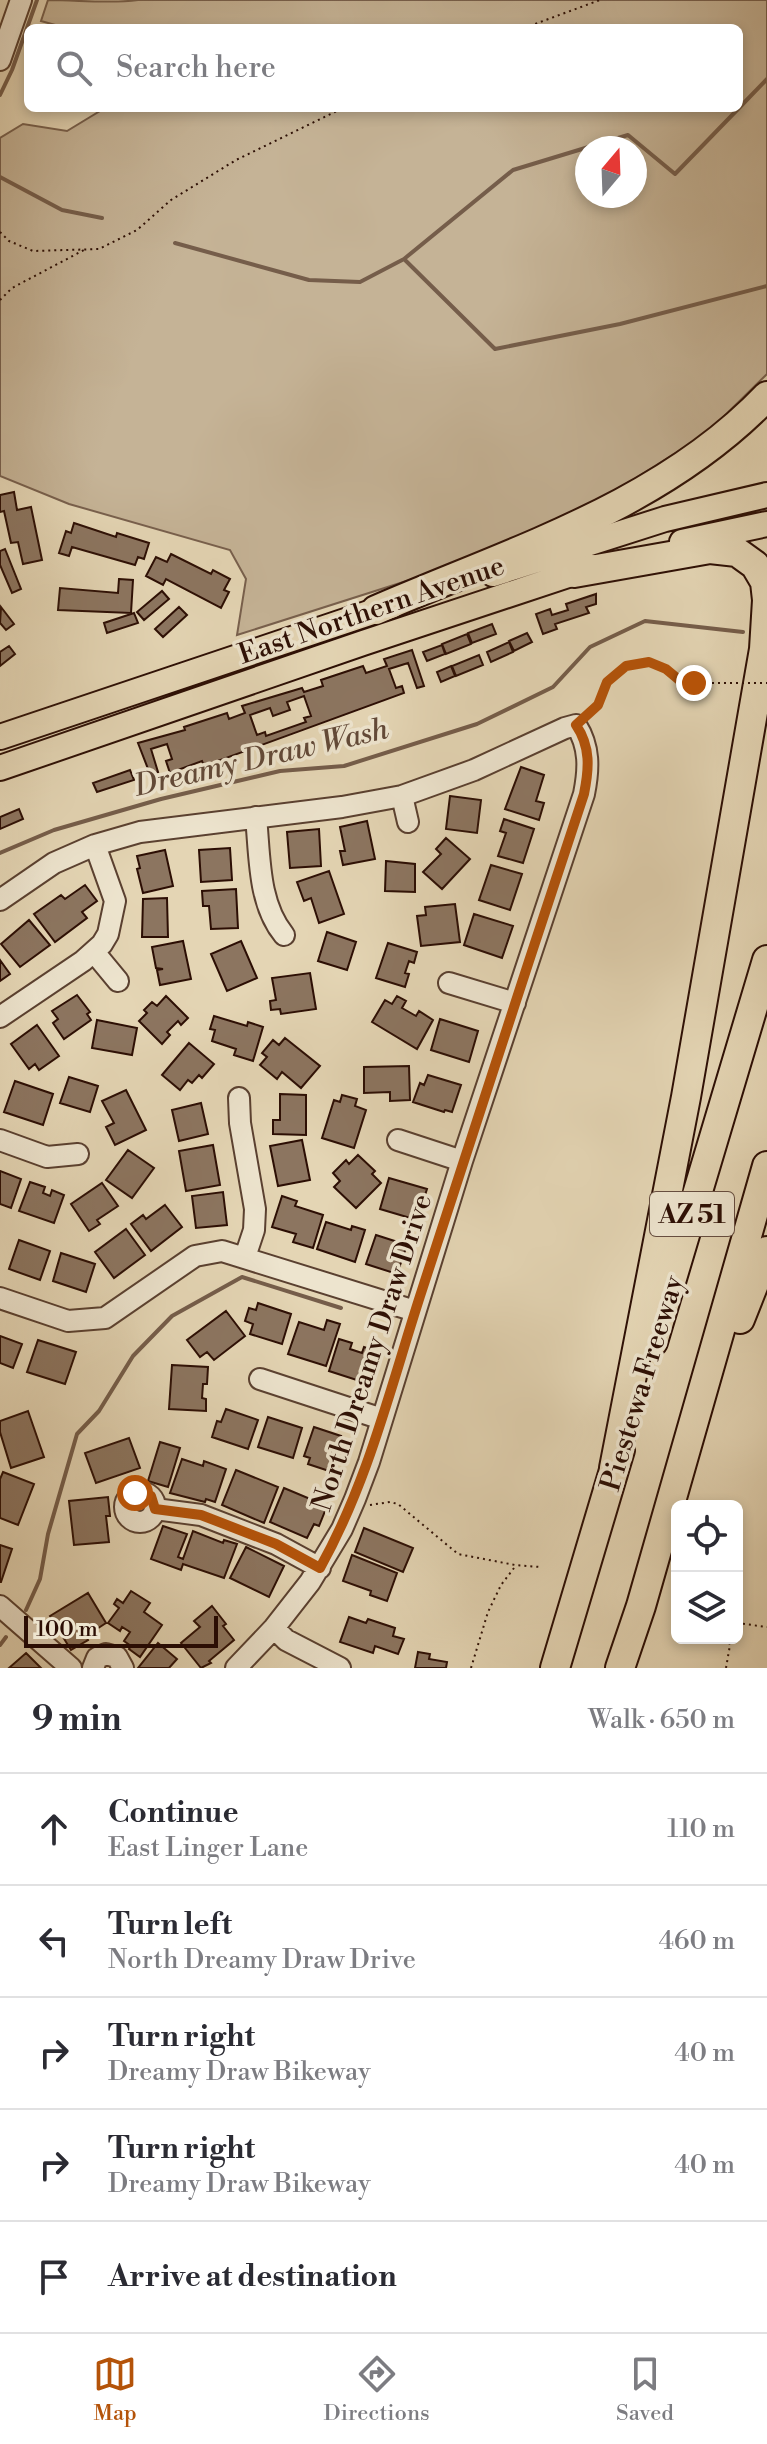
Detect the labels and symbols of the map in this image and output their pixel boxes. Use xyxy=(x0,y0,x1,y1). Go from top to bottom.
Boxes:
north arrow xyxy=(575,136,647,208)
street label: East Northern Avenue xyxy=(234,548,509,672)
route end xyxy=(676,665,712,701)
water label: Dreamy Draw Wash xyxy=(129,710,392,806)
street label: North Dreamy Draw Drive xyxy=(305,1189,440,1516)
road number: AZ 51 xyxy=(650,1192,734,1236)
street label: Piestewa Freeway xyxy=(593,1271,692,1495)
route start xyxy=(117,1475,153,1511)
scale bar xyxy=(24,1612,218,1648)

